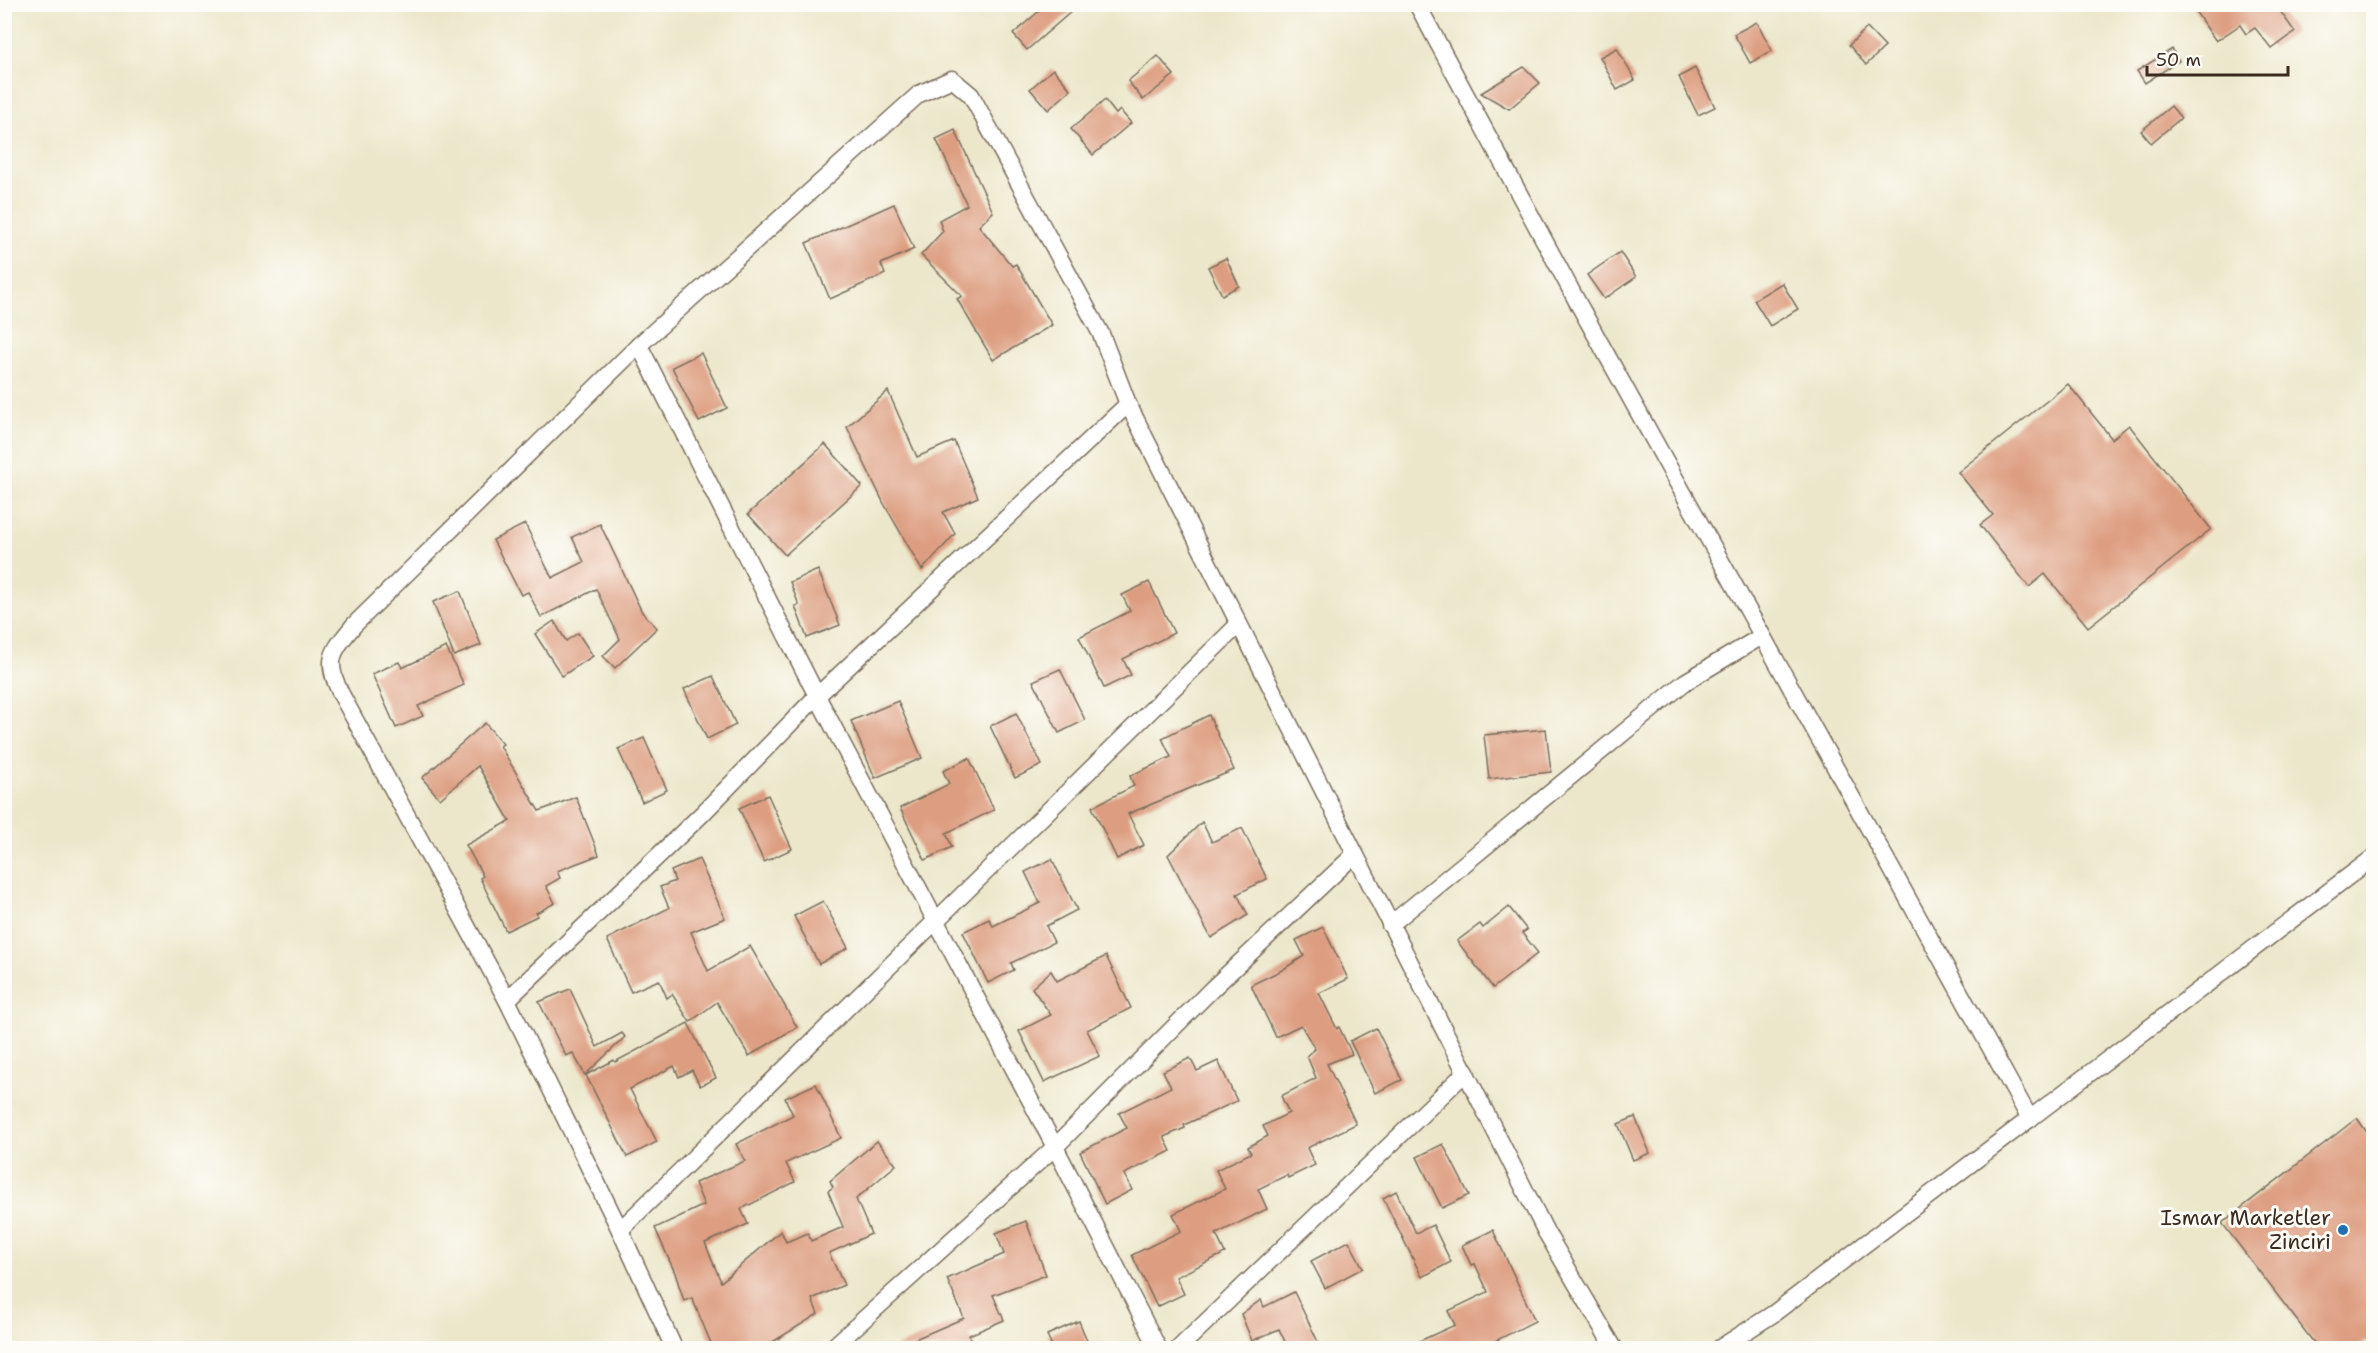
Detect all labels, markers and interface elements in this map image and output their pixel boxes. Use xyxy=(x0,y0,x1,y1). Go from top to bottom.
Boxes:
scale bar xyxy=(2147,39,2288,77)
text: 50 m xyxy=(2156,48,2201,72)
place label: Ismar Marketler Zinciri xyxy=(2160,1204,2331,1256)
marker: Ismar Marketler Zinciri xyxy=(2336,1223,2350,1237)

